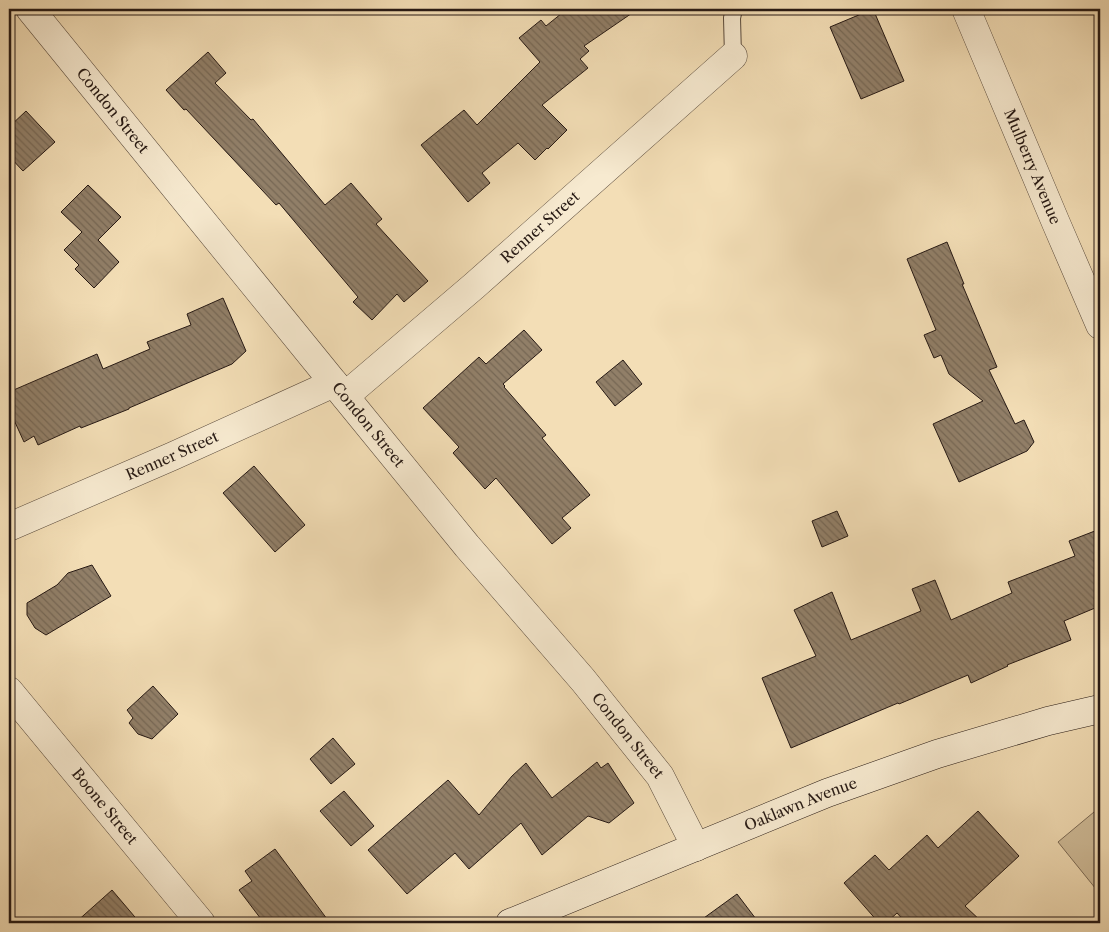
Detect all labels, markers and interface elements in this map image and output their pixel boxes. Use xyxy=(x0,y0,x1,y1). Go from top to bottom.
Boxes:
street label: Condon Street xyxy=(73,64,154,157)
street label: Mulberry Avenue xyxy=(1000,106,1065,227)
street label: Renner Street xyxy=(496,186,584,267)
street label: Condon Street xyxy=(328,378,409,472)
street label: Renner Street xyxy=(123,426,222,484)
street label: Condon Street xyxy=(588,689,669,783)
street label: Boone Street xyxy=(68,764,143,849)
street label: Oaklawn Avenue xyxy=(741,773,859,835)

